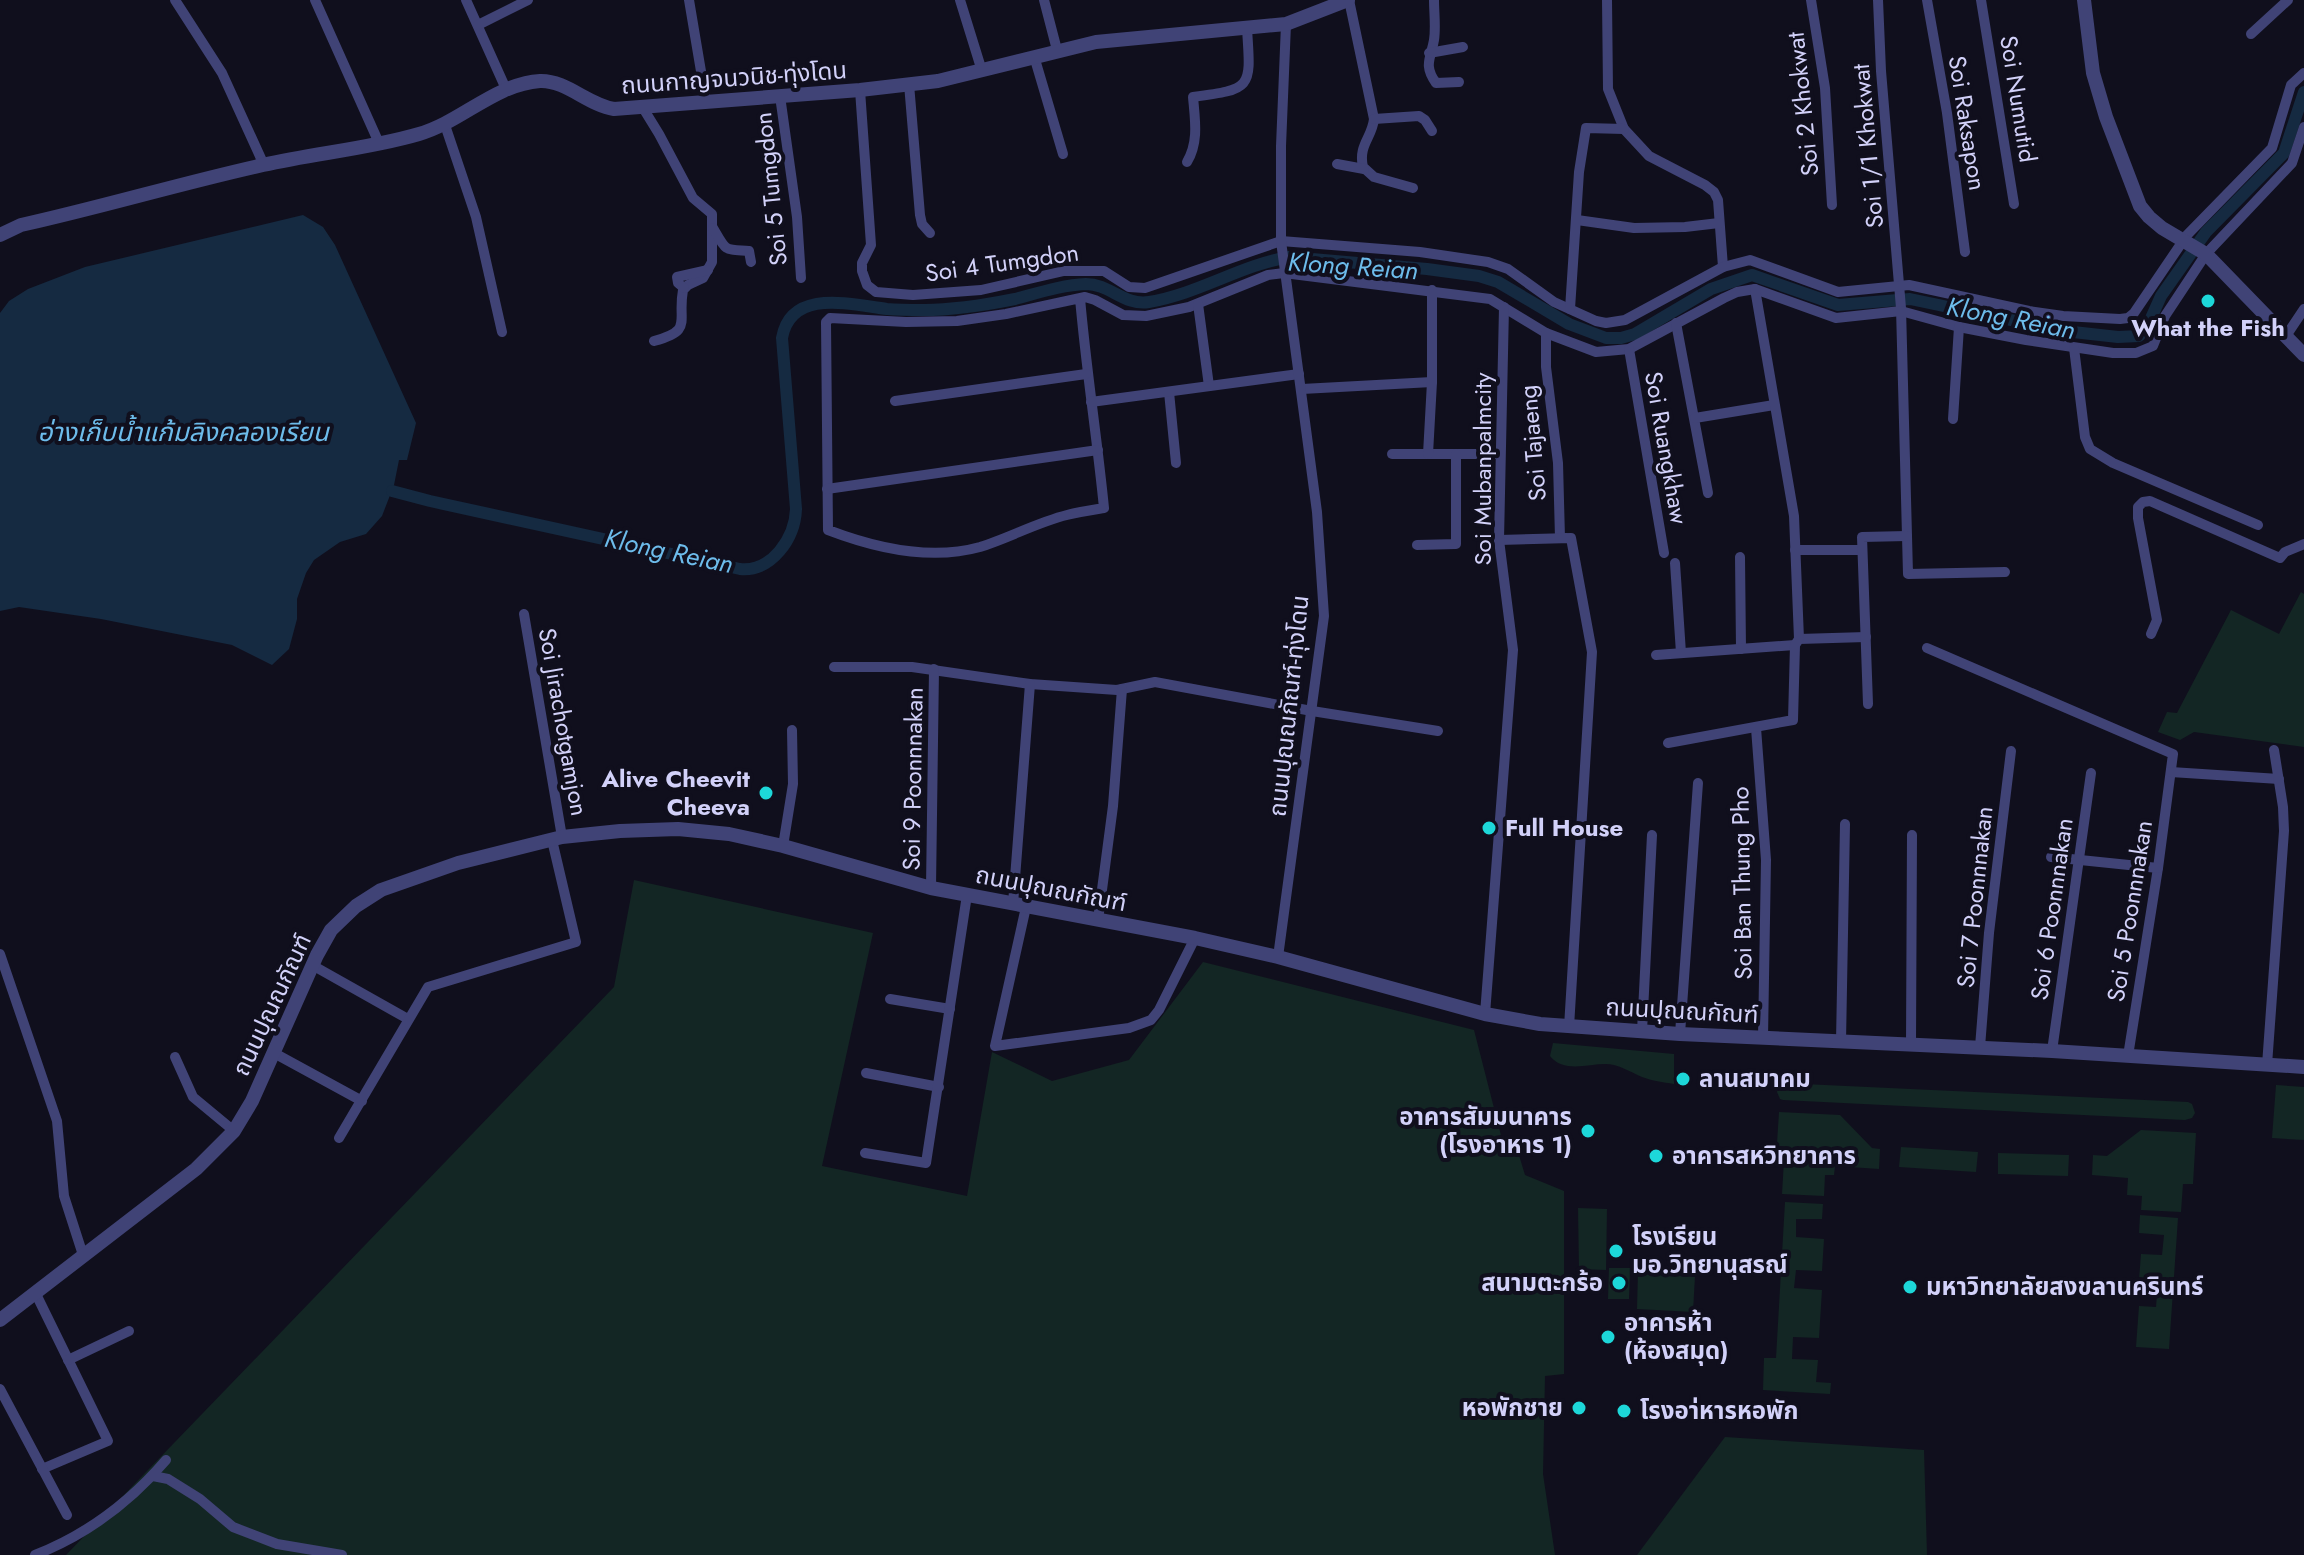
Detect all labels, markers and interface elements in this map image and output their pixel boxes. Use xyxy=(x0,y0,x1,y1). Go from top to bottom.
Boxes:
street label: Soi 2 Khokwat xyxy=(1778,30,1827,178)
street label: Soi Numutid xyxy=(1991,33,2046,165)
street label: ถนนกาญจนวนิช-ทุ่งโดน xyxy=(620,52,848,103)
street label: Soi Raksapon xyxy=(1940,53,1995,193)
street label: Soi 1/1 Khokwat xyxy=(1843,62,1892,230)
street label: Soi 5 Tumgdon xyxy=(745,111,796,267)
street label: Soi 4 Tumgdon xyxy=(923,234,1081,291)
water label: Klong Reian xyxy=(1287,242,1419,290)
water label: Klong Reian xyxy=(1943,287,2079,349)
marker: What the Fish xyxy=(2199,292,2217,310)
place label: What the Fish xyxy=(2131,310,2285,345)
street label: Soi Ruangkhaw xyxy=(1636,369,1697,528)
street label: Soi Mubanpalmcity xyxy=(1465,372,1500,566)
street label: Soi Tajaeng xyxy=(1510,384,1555,502)
water label: อ่างเก็บน้ำแก้มลิงคลองเรียน xyxy=(37,413,331,451)
water label: Klong Reian xyxy=(601,519,737,583)
street label: ถนนปุณณกัณฑ์-ทุ่งโดน xyxy=(1259,593,1318,818)
street label: Soi Jirachotgamjon xyxy=(530,625,597,819)
street label: Soi 9 Poonnnakan xyxy=(893,687,932,871)
place label: Alive Cheevit Cheeva xyxy=(600,761,750,824)
marker: Alive Cheevit Cheeva xyxy=(757,784,775,802)
street label: Soi Ban Thung Pho xyxy=(1722,786,1761,980)
street label: Soi 7 Poonnnakan xyxy=(1948,805,2001,989)
place label: Full House xyxy=(1505,810,1623,845)
street label: Soi 6 Poonnnakan xyxy=(2021,816,2082,1002)
street label: Soi 5 Poonnnakan xyxy=(2098,818,2161,1004)
marker: Full House xyxy=(1480,819,1498,837)
street label: ถนนปุณณกัณฑ์ xyxy=(973,857,1130,920)
street label: ถนนปุณณกัณฑ์ xyxy=(223,928,320,1082)
street label: ถนนปุณณกัณฑ์ xyxy=(1605,989,1759,1032)
place label: ลานสมาคม xyxy=(1699,1061,1811,1096)
marker: ลานสมาคม xyxy=(1674,1070,1692,1088)
place label: อาคารสัมมนาคาร (โรงอาหาร 1) xyxy=(1399,1099,1572,1162)
marker: อาคารสัมมนาคาร (โรงอาหาร 1) xyxy=(1579,1122,1597,1140)
place label: อาคารสหวิทยาคาร xyxy=(1672,1138,1856,1173)
marker: อาคารสหวิทยาคาร xyxy=(1647,1147,1665,1165)
place label: โรงเรียน มอ.วิทยานุสรณ์ xyxy=(1632,1219,1788,1282)
marker: โรงเรียน มอ.วิทยานุสรณ์ xyxy=(1607,1242,1625,1260)
place label: สนามตะกร้อ xyxy=(1481,1265,1603,1300)
place label: มหาวิทยาลัยสงขลานครินทร์ xyxy=(1926,1269,2204,1304)
marker: สนามตะกร้อ xyxy=(1610,1274,1628,1292)
marker: มหาวิทยาลัยสงขลานครินทร์ xyxy=(1901,1278,1919,1296)
place label: อาคารห้า (ห้องสมุด) xyxy=(1624,1305,1728,1368)
marker: อาคารห้า (ห้องสมุด) xyxy=(1599,1328,1617,1346)
place label: หอพักชาย xyxy=(1462,1390,1563,1425)
place label: โรงอา่หารหอพัก xyxy=(1640,1393,1798,1428)
marker: หอพักชาย xyxy=(1570,1399,1588,1417)
marker: โรงอา่หารหอพัก xyxy=(1615,1402,1633,1420)

